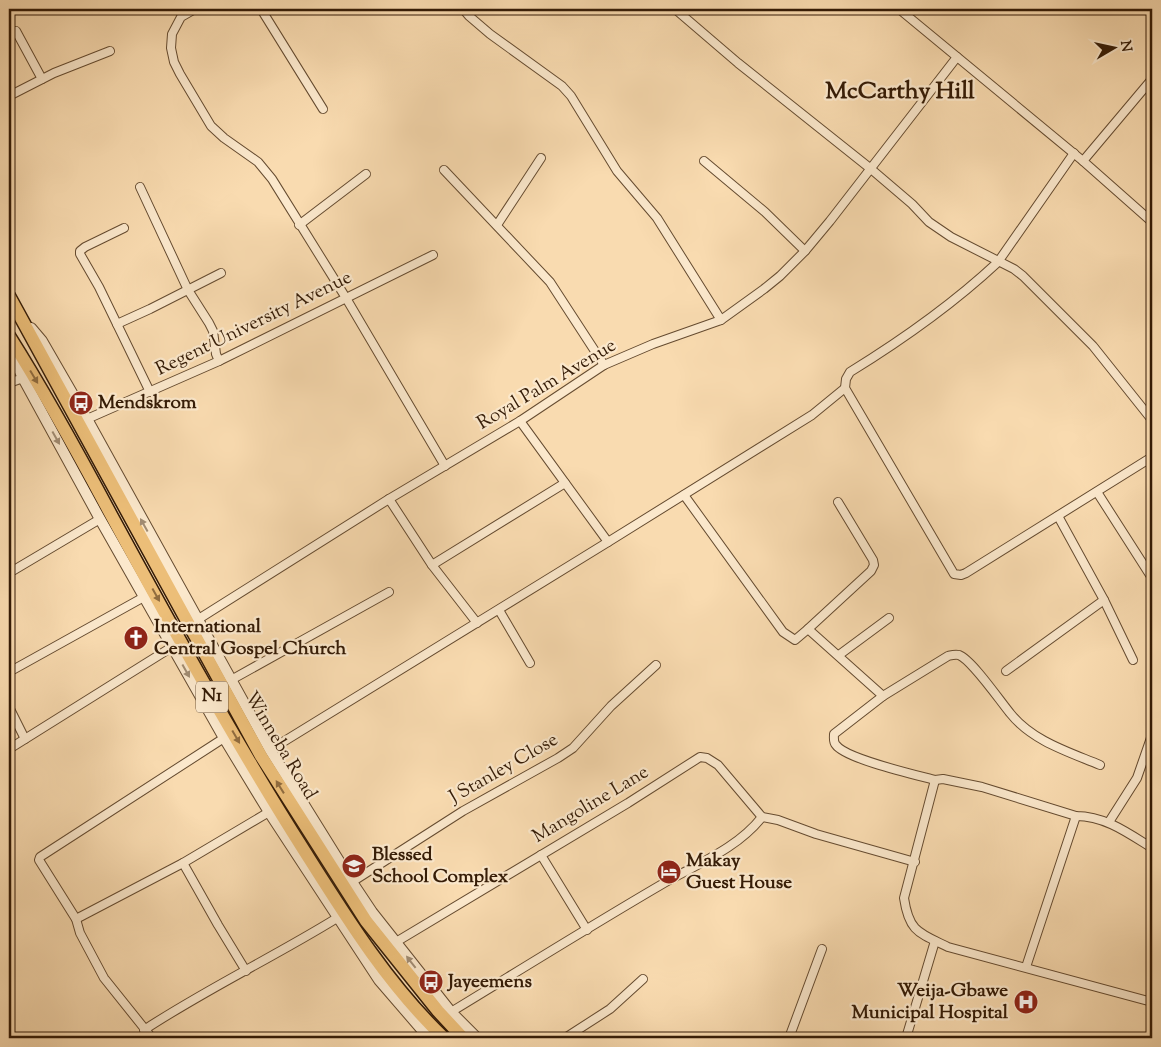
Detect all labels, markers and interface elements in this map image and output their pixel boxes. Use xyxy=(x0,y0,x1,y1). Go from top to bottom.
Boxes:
north arrow xyxy=(1088,22,1138,72)
text: N xyxy=(1114,39,1136,53)
district label: McCarthy Hill xyxy=(825,75,975,109)
street label: Regent University Avenue xyxy=(151,265,357,383)
street label: Royal Palm Avenue xyxy=(472,333,622,437)
one-way arrow xyxy=(30,370,39,383)
bus stop icon: Mendskrom xyxy=(68,390,94,416)
place label: Mendskrom xyxy=(98,390,197,417)
one-way arrow xyxy=(51,431,60,445)
one-way arrow xyxy=(140,518,149,531)
one-way arrow xyxy=(152,588,160,603)
place label: International Central Gospel Church xyxy=(154,614,347,663)
church icon: International Central Gospel Church xyxy=(123,625,149,651)
one-way arrow xyxy=(182,665,191,678)
road number: N1 xyxy=(196,682,228,712)
street label: Winneba Road xyxy=(237,687,323,806)
street label: J Stanley Close xyxy=(444,727,564,812)
one-way arrow xyxy=(231,731,240,744)
street label: Mangoline Lane xyxy=(528,759,654,850)
one-way arrow xyxy=(276,780,285,793)
place label: Blessed School Complex xyxy=(372,842,509,891)
place label: Makay Guest House xyxy=(686,848,792,897)
school or university icon: Blessed School Complex xyxy=(341,853,367,879)
hotel icon: Makay Guest House xyxy=(656,859,682,885)
one-way arrow xyxy=(405,956,416,969)
bus stop icon: Jayeemens xyxy=(418,969,444,995)
place label: Jayeemens xyxy=(446,969,532,996)
place label: Weija-Gbawe Municipal Hospital xyxy=(852,978,1009,1027)
hospital icon: Weija-Gbawe Municipal Hospital xyxy=(1013,989,1039,1015)

